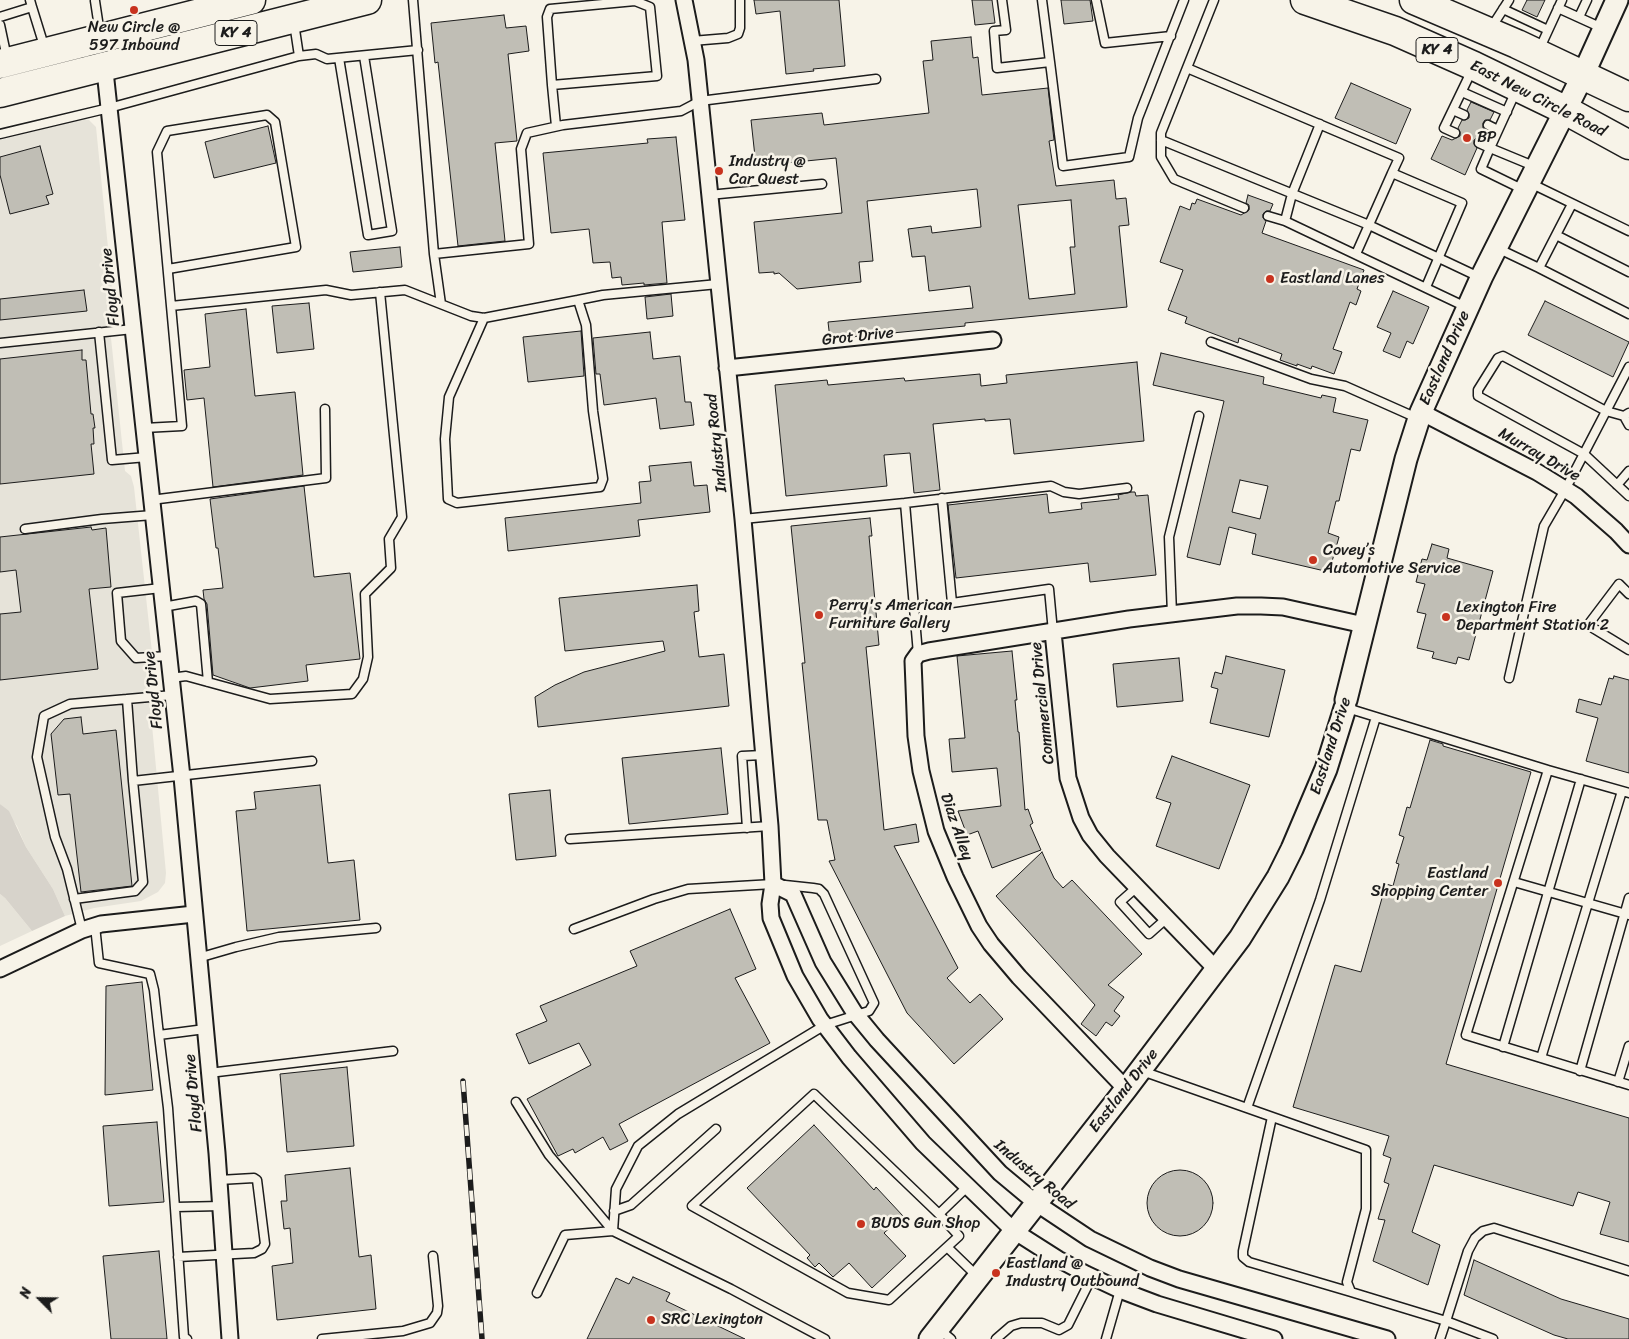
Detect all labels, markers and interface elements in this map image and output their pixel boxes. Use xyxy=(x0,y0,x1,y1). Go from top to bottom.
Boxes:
marker: New Circle @ 597 Inbound xyxy=(128,4,140,16)
place label: New Circle @ 597 Inbound xyxy=(88,18,180,56)
road number: KY 4 xyxy=(215,20,257,46)
road number: KY 4 xyxy=(1416,38,1458,62)
street label: East New Circle Road xyxy=(1467,56,1609,142)
place label: BP xyxy=(1477,128,1496,148)
marker: BP xyxy=(1461,132,1473,144)
place label: Industry @ Car Quest xyxy=(729,152,806,190)
marker: Industry @ Car Quest xyxy=(713,165,725,177)
street label: Floyd Drive xyxy=(97,247,125,327)
place label: Eastland Lanes xyxy=(1280,269,1385,289)
marker: Eastland Lanes xyxy=(1264,273,1276,285)
street label: Eastland Drive xyxy=(1416,308,1474,408)
street label: Grot Drive xyxy=(821,324,895,350)
street label: Industry Road xyxy=(702,393,732,493)
street label: Murray Drive xyxy=(1495,424,1583,486)
place label: Covey’s Automotive Service xyxy=(1323,541,1460,579)
marker: Covey’s Automotive Service xyxy=(1307,554,1319,566)
place label: Perry's American Furniture Gallery xyxy=(829,596,952,634)
place label: Lexington Fire Department Station 2 xyxy=(1456,598,1609,636)
marker: Perry's American Furniture Gallery xyxy=(813,609,825,621)
marker: Lexington Fire Department Station 2 xyxy=(1440,611,1452,623)
street label: Commercial Drive xyxy=(1027,641,1059,765)
street label: Floyd Drive xyxy=(140,650,168,730)
street label: Eastland Drive xyxy=(1306,695,1356,797)
street label: Diaz Alley xyxy=(936,791,976,863)
place label: Eastland Shopping Center xyxy=(1371,864,1488,902)
marker: Eastland Shopping Center xyxy=(1492,877,1504,889)
street label: Eastland Drive xyxy=(1085,1045,1163,1137)
street label: Floyd Drive xyxy=(181,1053,207,1133)
street label: Industry Road xyxy=(990,1136,1078,1214)
place label: BUDS Gun Shop xyxy=(871,1214,980,1234)
marker: BUDS Gun Shop xyxy=(855,1218,867,1230)
place label: Eastland @ Industry Outbound xyxy=(1006,1254,1139,1292)
marker: Eastland @ Industry Outbound xyxy=(990,1267,1002,1279)
north arrow xyxy=(15,1274,65,1324)
text: N xyxy=(12,1284,39,1302)
place label: SRC Lexington xyxy=(661,1310,763,1330)
marker: SRC Lexington xyxy=(645,1314,657,1326)

